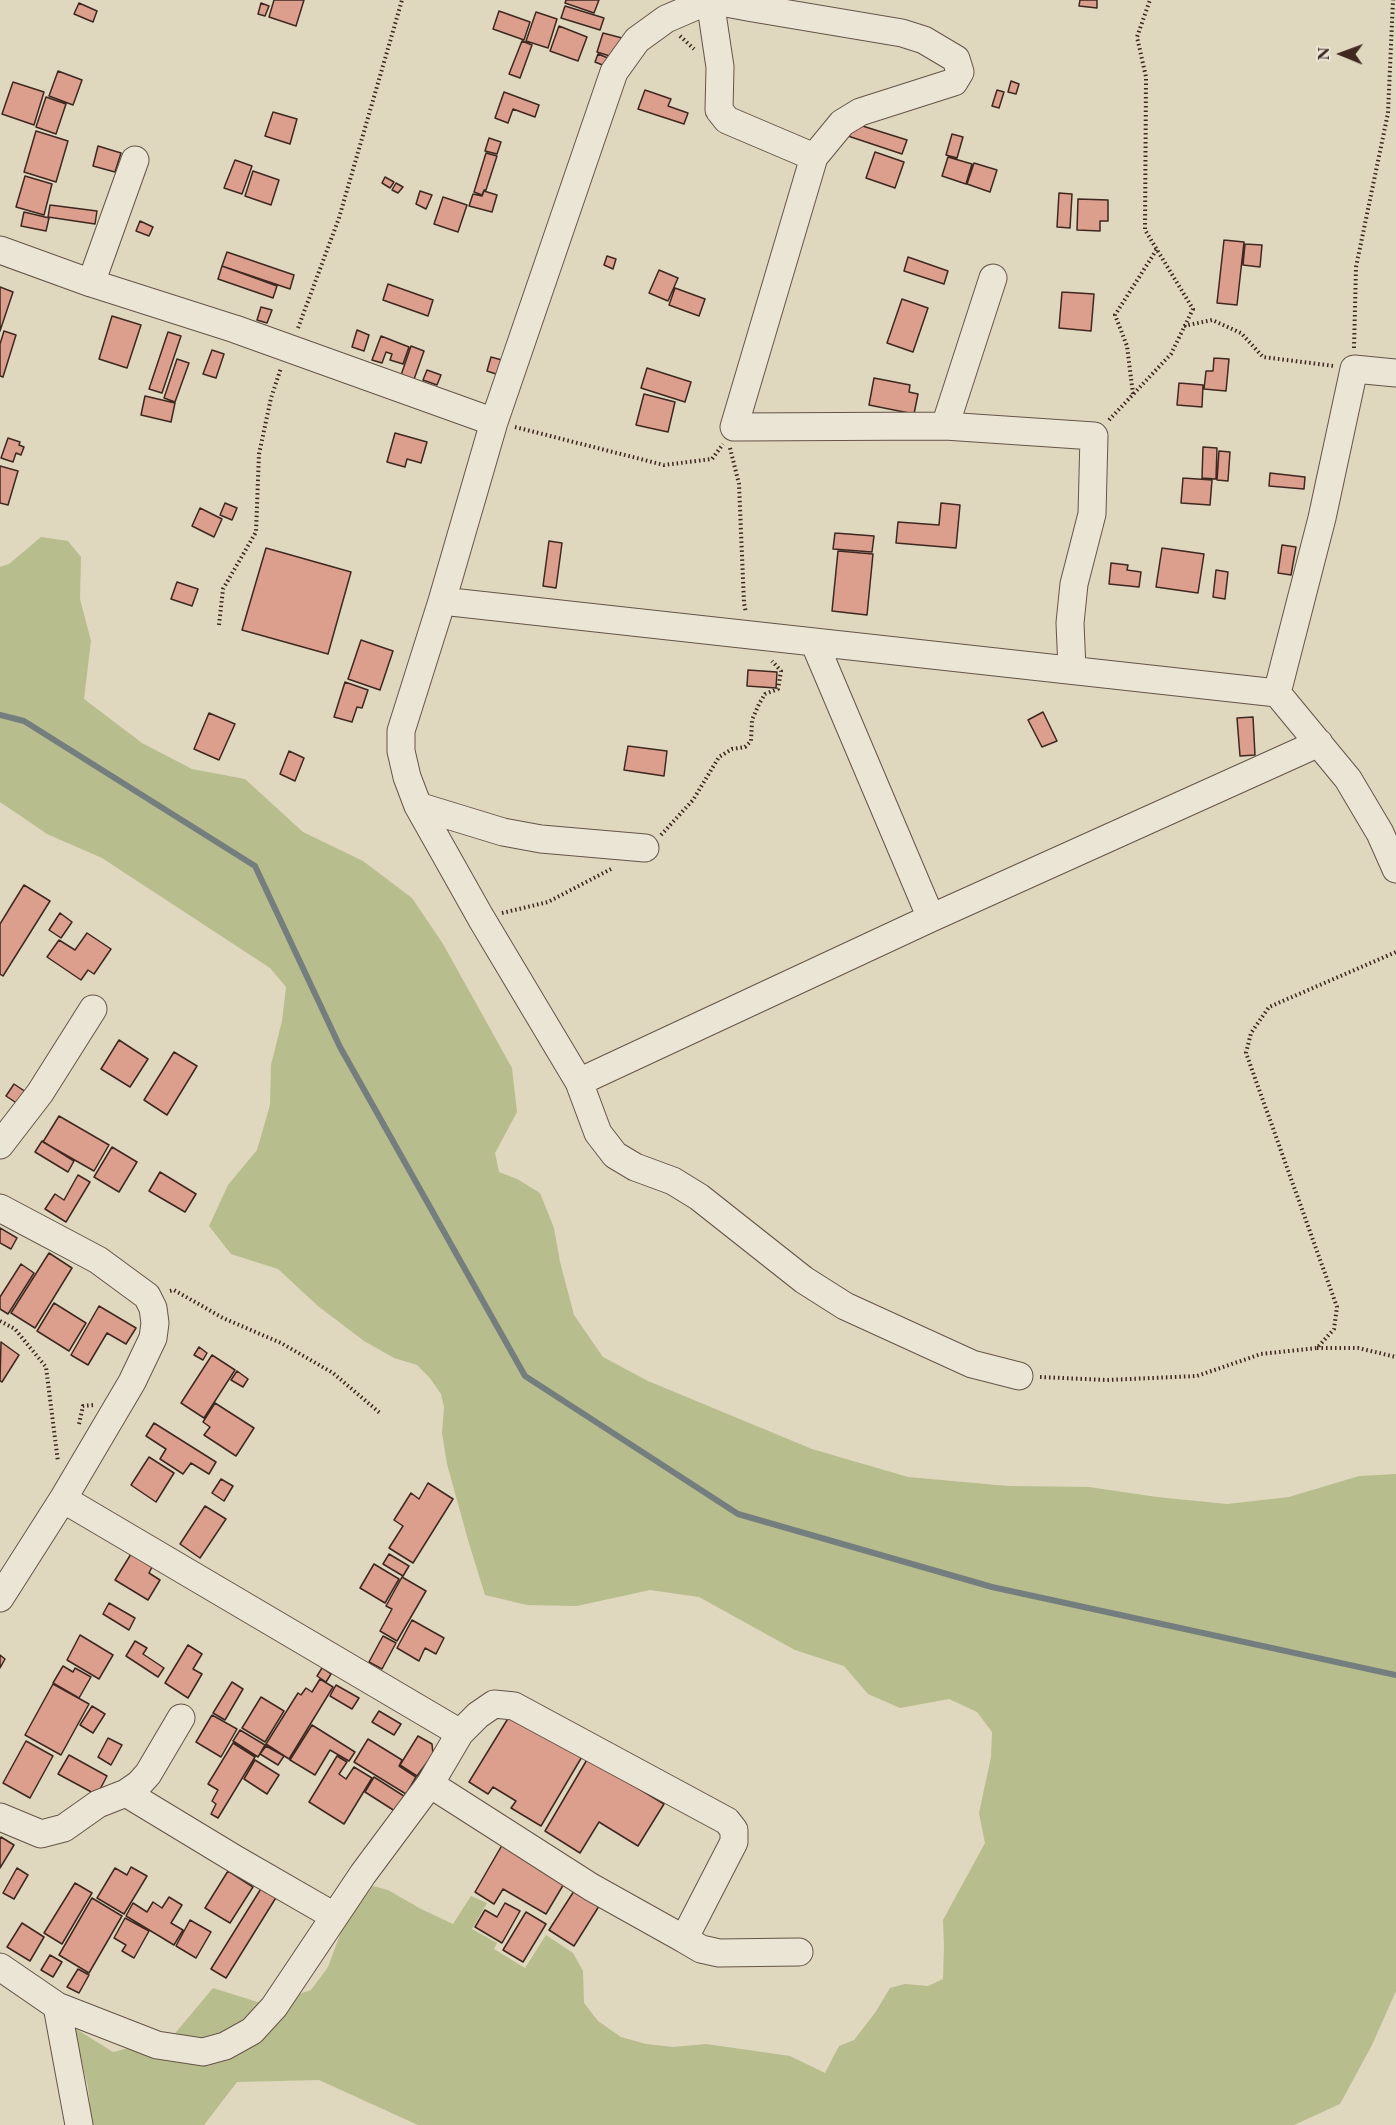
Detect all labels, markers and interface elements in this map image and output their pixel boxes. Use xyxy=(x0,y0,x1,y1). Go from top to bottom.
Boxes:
north arrow xyxy=(1312,24,1372,84)
text: N xyxy=(1313,47,1334,60)

